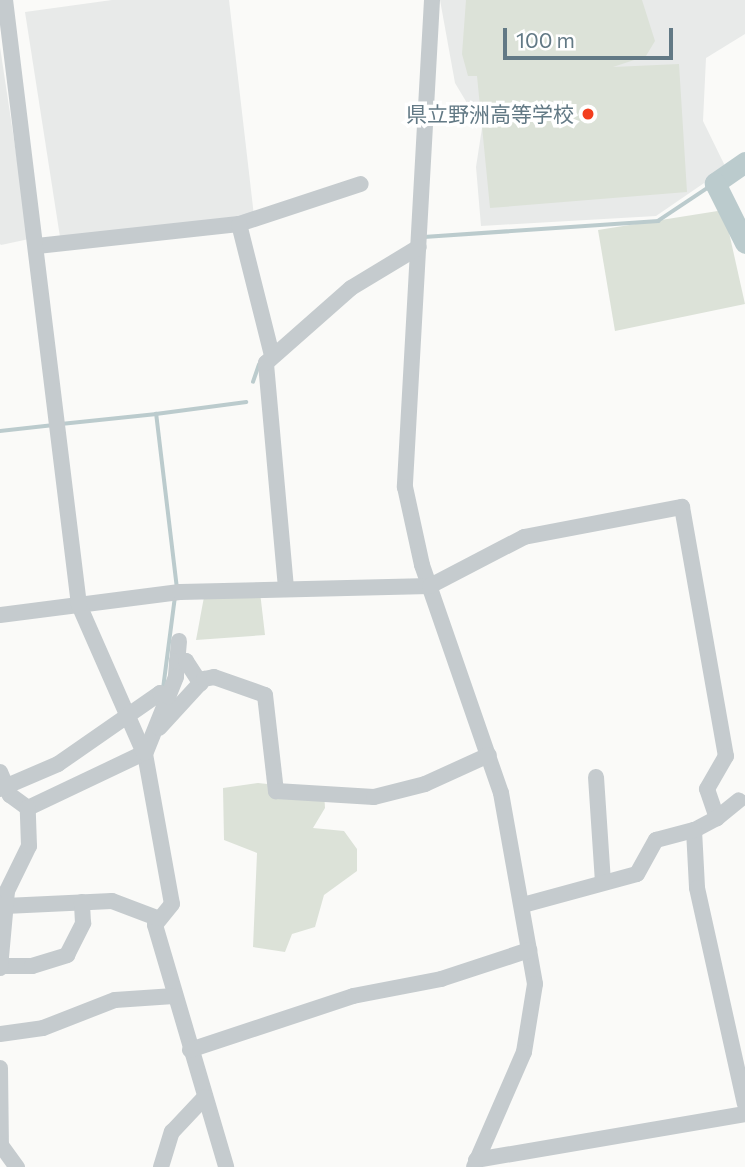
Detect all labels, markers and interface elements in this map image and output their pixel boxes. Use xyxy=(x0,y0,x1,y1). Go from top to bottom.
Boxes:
scale bar xyxy=(507,14,677,58)
text: 100 m xyxy=(516,27,575,52)
place label: 県立野洲高等学校 xyxy=(406,101,574,127)
marker: 県立野洲高等学校 xyxy=(580,106,596,122)

